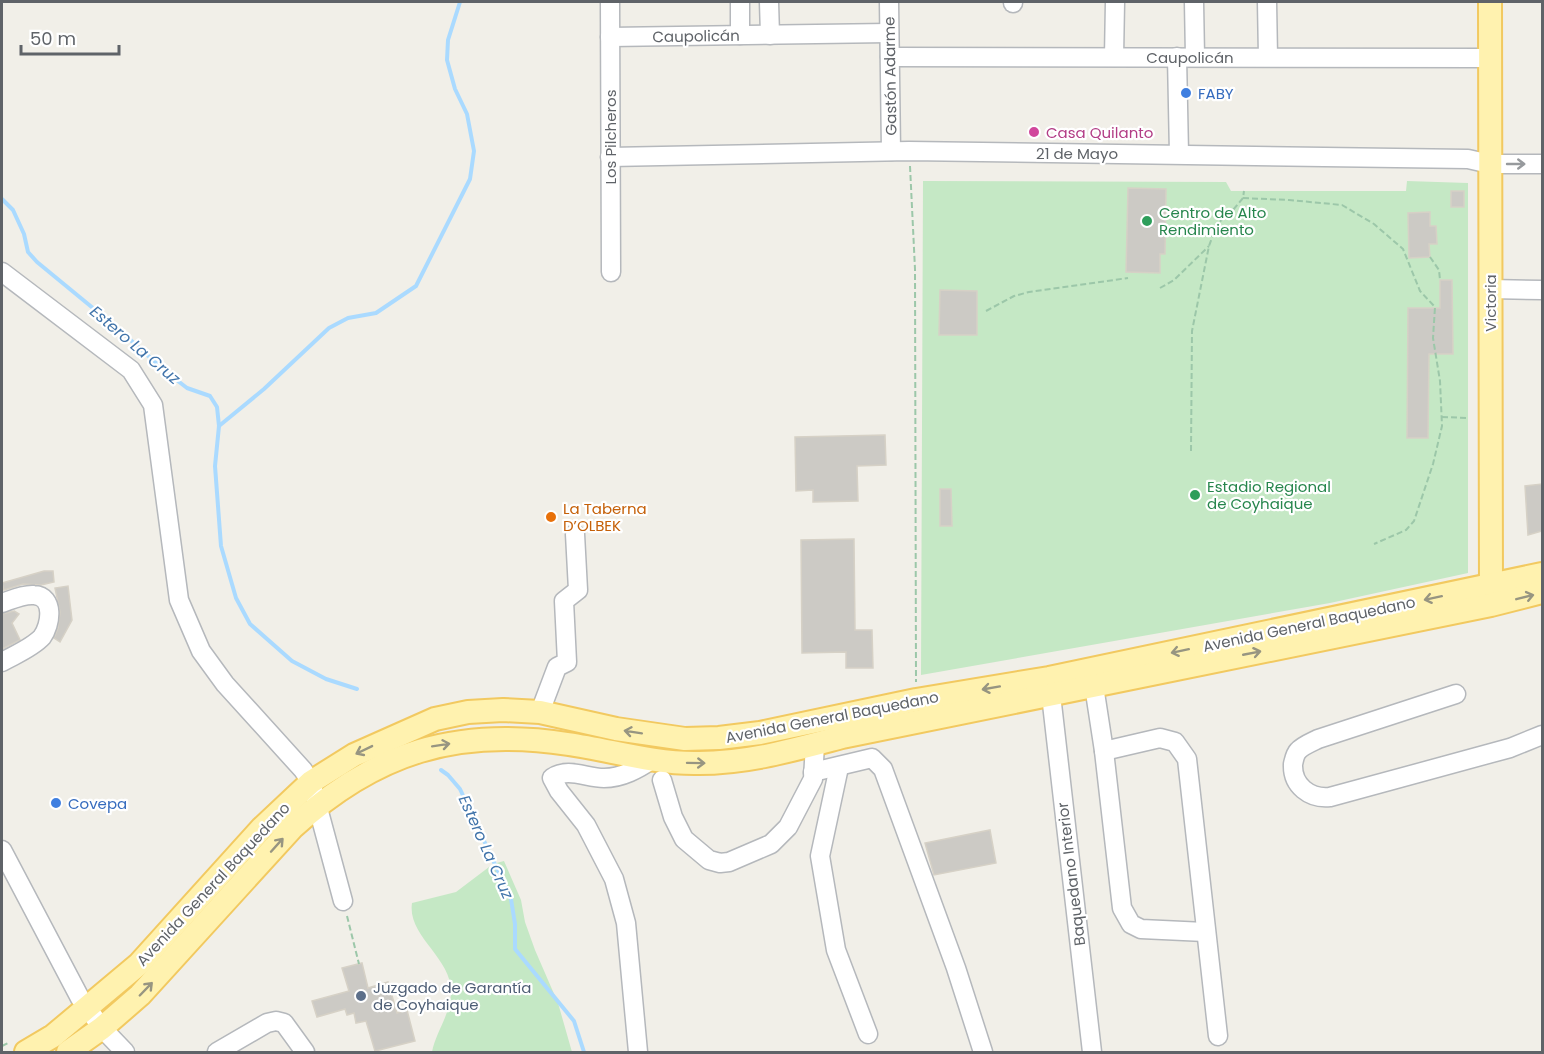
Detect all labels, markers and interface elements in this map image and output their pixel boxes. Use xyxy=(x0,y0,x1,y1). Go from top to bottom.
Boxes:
street label: Gastón Adarme xyxy=(878,16,902,136)
scale bar xyxy=(21,18,118,56)
street label: Caupolicán xyxy=(652,25,740,47)
text: 50 m xyxy=(30,26,76,51)
street label: Caupolicán xyxy=(1146,47,1234,68)
place label: FABY xyxy=(1198,83,1234,104)
marker: FABY xyxy=(1179,86,1193,100)
street label: Los Pilcheros xyxy=(600,89,621,185)
place label: Casa Quilanto xyxy=(1046,122,1153,143)
marker: Casa Quilanto xyxy=(1027,125,1041,139)
street label: 21 de Mayo xyxy=(1036,143,1118,164)
one-way arrow xyxy=(1506,158,1526,170)
place label: Centro de Alto Rendimiento xyxy=(1159,202,1266,240)
marker: Centro de Alto Rendimiento xyxy=(1140,214,1154,228)
street label: Victoria xyxy=(1480,274,1501,332)
water label: Estero La Cruz xyxy=(85,300,186,390)
place label: Estadio Regional de Coyhaique xyxy=(1207,476,1331,514)
marker: Estadio Regional de Coyhaique xyxy=(1188,488,1202,502)
place label: La Taberna D’OLBEK xyxy=(563,498,647,536)
marker: La Taberna D’OLBEK xyxy=(544,510,558,524)
one-way arrow xyxy=(1515,590,1534,602)
street label: Avenida General Baquedano xyxy=(1201,591,1417,657)
one-way arrow xyxy=(1424,593,1443,605)
one-way arrow xyxy=(1171,645,1190,657)
one-way arrow xyxy=(1242,647,1261,658)
one-way arrow xyxy=(982,682,1001,693)
street label: Avenida General Baquedano xyxy=(724,686,940,748)
one-way arrow xyxy=(624,726,644,737)
one-way arrow xyxy=(430,740,450,751)
one-way arrow xyxy=(355,745,373,757)
one-way arrow xyxy=(686,757,706,769)
water label: Estero La Cruz xyxy=(453,791,519,903)
place label: Covepa xyxy=(68,793,127,814)
marker: Covepa xyxy=(49,796,63,810)
street label: Avenida General Baquedano xyxy=(131,798,295,970)
street label: Baquedano Interior xyxy=(1052,801,1090,947)
one-way arrow xyxy=(270,837,284,852)
place label: Juzgado de Garantía de Coyhaique xyxy=(373,977,531,1015)
one-way arrow xyxy=(138,981,153,996)
marker: Juzgado de Garantía de Coyhaique xyxy=(354,989,368,1003)

